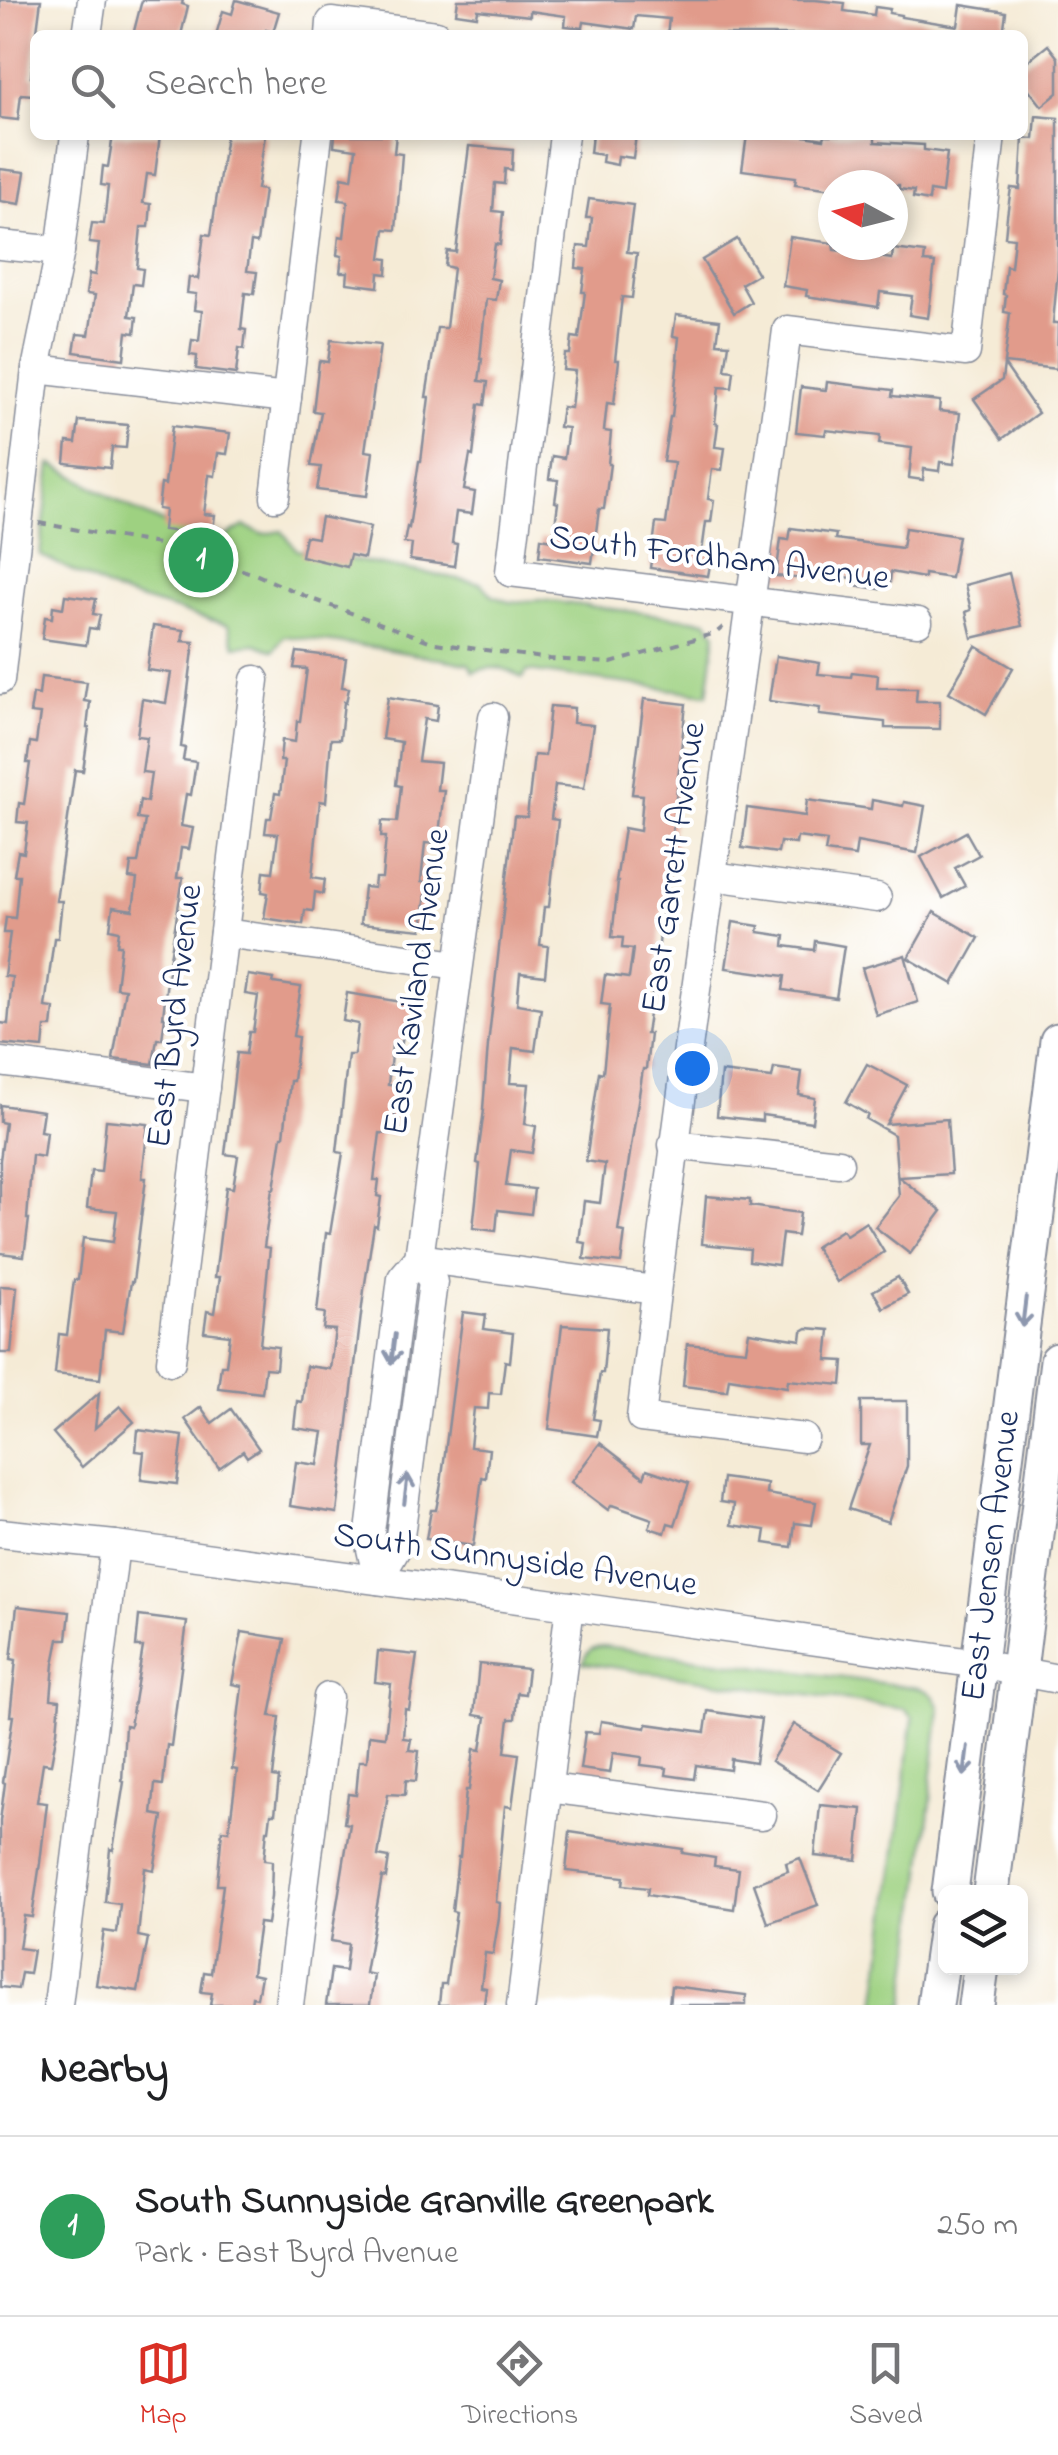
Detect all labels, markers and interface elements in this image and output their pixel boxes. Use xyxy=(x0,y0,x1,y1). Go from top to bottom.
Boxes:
search box xyxy=(30,30,1028,140)
text: Search here xyxy=(145,57,327,113)
icon: search xyxy=(65,58,120,113)
north arrow xyxy=(818,170,908,260)
street label: South Fordham Avenue xyxy=(546,513,892,605)
pin: 1 xyxy=(168,522,234,598)
street label: East Garrett Avenue xyxy=(629,719,721,1017)
street label: East Kaviland Avenue xyxy=(371,825,465,1139)
street label: East Byrd Avenue xyxy=(135,881,218,1151)
your location xyxy=(667,1043,718,1094)
one-way arrow xyxy=(1014,1295,1032,1327)
one-way arrow xyxy=(383,1332,402,1365)
street label: East Jensen Avenue xyxy=(949,1407,1035,1704)
one-way arrow xyxy=(398,1474,416,1506)
street label: South Sunnyside Avenue xyxy=(330,1510,701,1612)
one-way arrow xyxy=(957,1744,975,1776)
map controls xyxy=(938,1885,1028,1975)
button: layers xyxy=(938,1885,1028,1975)
text: Nearby xyxy=(40,2040,168,2101)
text: South Sunnyside Granville Greenpark xyxy=(135,2175,713,2231)
text: 1 xyxy=(67,2203,78,2250)
text: 250 m xyxy=(937,2203,1018,2250)
text: Park · East Byrd Avenue xyxy=(135,2231,458,2278)
tab: Map xyxy=(136,2336,191,2437)
tab: Directions xyxy=(462,2336,578,2437)
tab: Saved xyxy=(849,2336,922,2437)

